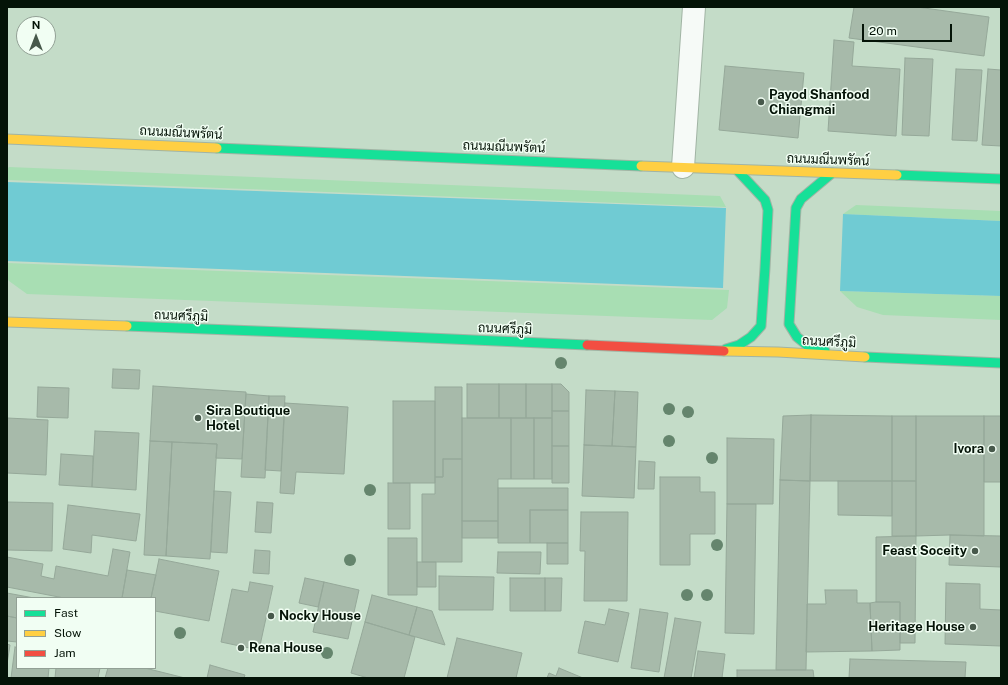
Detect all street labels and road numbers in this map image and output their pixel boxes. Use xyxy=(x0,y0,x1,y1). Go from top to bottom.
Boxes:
street label: ถนนมณีนพรัตน์ xyxy=(139,123,223,143)
street label: ถนนมณีนพรัตน์ xyxy=(462,138,546,156)
street label: ถนนมณีนพรัตน์ xyxy=(786,151,870,169)
street label: ถนนศรีภูมิ xyxy=(154,307,208,325)
street label: ถนนศรีภูมิ xyxy=(478,320,532,338)
street label: ถนนศรีภูมิ xyxy=(802,333,856,351)

